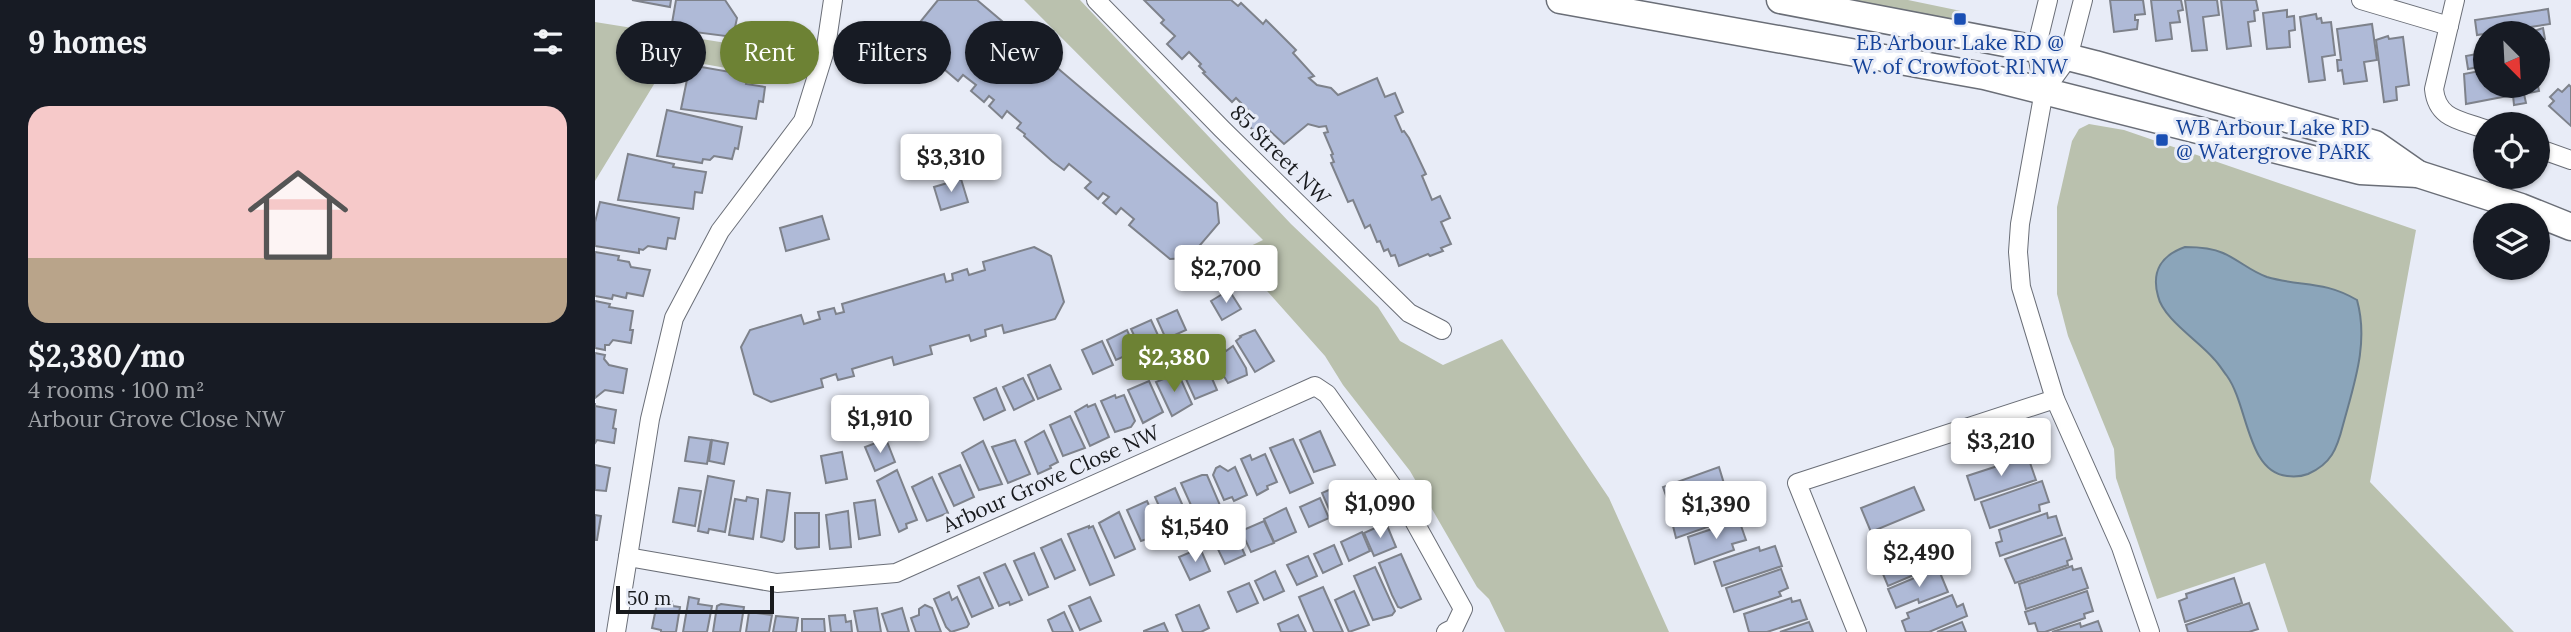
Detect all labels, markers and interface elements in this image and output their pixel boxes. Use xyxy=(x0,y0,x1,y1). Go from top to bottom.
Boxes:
marker: EB Arbour Lake RD @ W. of Crowfoot RI NW xyxy=(1952,11,1968,27)
chip: Buy xyxy=(616,21,706,84)
chip: Rent xyxy=(720,21,819,84)
chip: Filters xyxy=(833,21,951,84)
chip: New xyxy=(965,21,1063,84)
north arrow xyxy=(2473,21,2550,98)
map controls xyxy=(2473,21,2550,280)
text: 9 homes xyxy=(28,23,147,61)
icon: filters xyxy=(529,23,567,61)
place label: EB Arbour Lake RD @ W. of Crowfoot RI NW xyxy=(1852,29,2069,80)
street label: 85 Street NW xyxy=(1225,99,1337,211)
button: locate xyxy=(2473,112,2550,189)
place label: WB Arbour Lake RD @ Watergrove PARK xyxy=(2176,114,2371,165)
marker: WB Arbour Lake RD @ Watergrove PARK xyxy=(2154,132,2170,148)
pin: $3,310 xyxy=(894,134,1008,194)
text: $3,310 xyxy=(916,142,986,171)
icon: home xyxy=(235,152,361,278)
button: layers xyxy=(2473,203,2550,280)
pin: $2,700 xyxy=(1169,246,1283,305)
text: $2,700 xyxy=(1191,253,1261,282)
pin: $2,380 xyxy=(1117,334,1231,394)
text: $2,380/mo xyxy=(28,337,185,375)
text: $2,380 xyxy=(1138,342,1210,371)
text: 4 rooms · 100 m² xyxy=(28,375,205,404)
pin: $1,910 xyxy=(823,396,937,455)
text: $1,910 xyxy=(847,403,913,432)
text: Arbour Grove Close NW xyxy=(28,404,285,433)
street label: Arbour Grove Close NW xyxy=(937,418,1164,539)
pin: $3,210 xyxy=(1944,419,2058,478)
text: $3,210 xyxy=(1967,426,2035,455)
pin: $1,090 xyxy=(1323,480,1437,540)
pin: $1,390 xyxy=(1659,482,1773,541)
text: $1,090 xyxy=(1345,488,1415,517)
text: $1,390 xyxy=(1681,489,1751,518)
pin: $1,540 xyxy=(1138,504,1252,564)
text: $1,540 xyxy=(1161,512,1229,541)
pin: $2,490 xyxy=(1862,530,1976,589)
text: $2,490 xyxy=(1883,537,1955,566)
scale bar xyxy=(616,583,773,615)
text: 50 m xyxy=(627,586,671,610)

